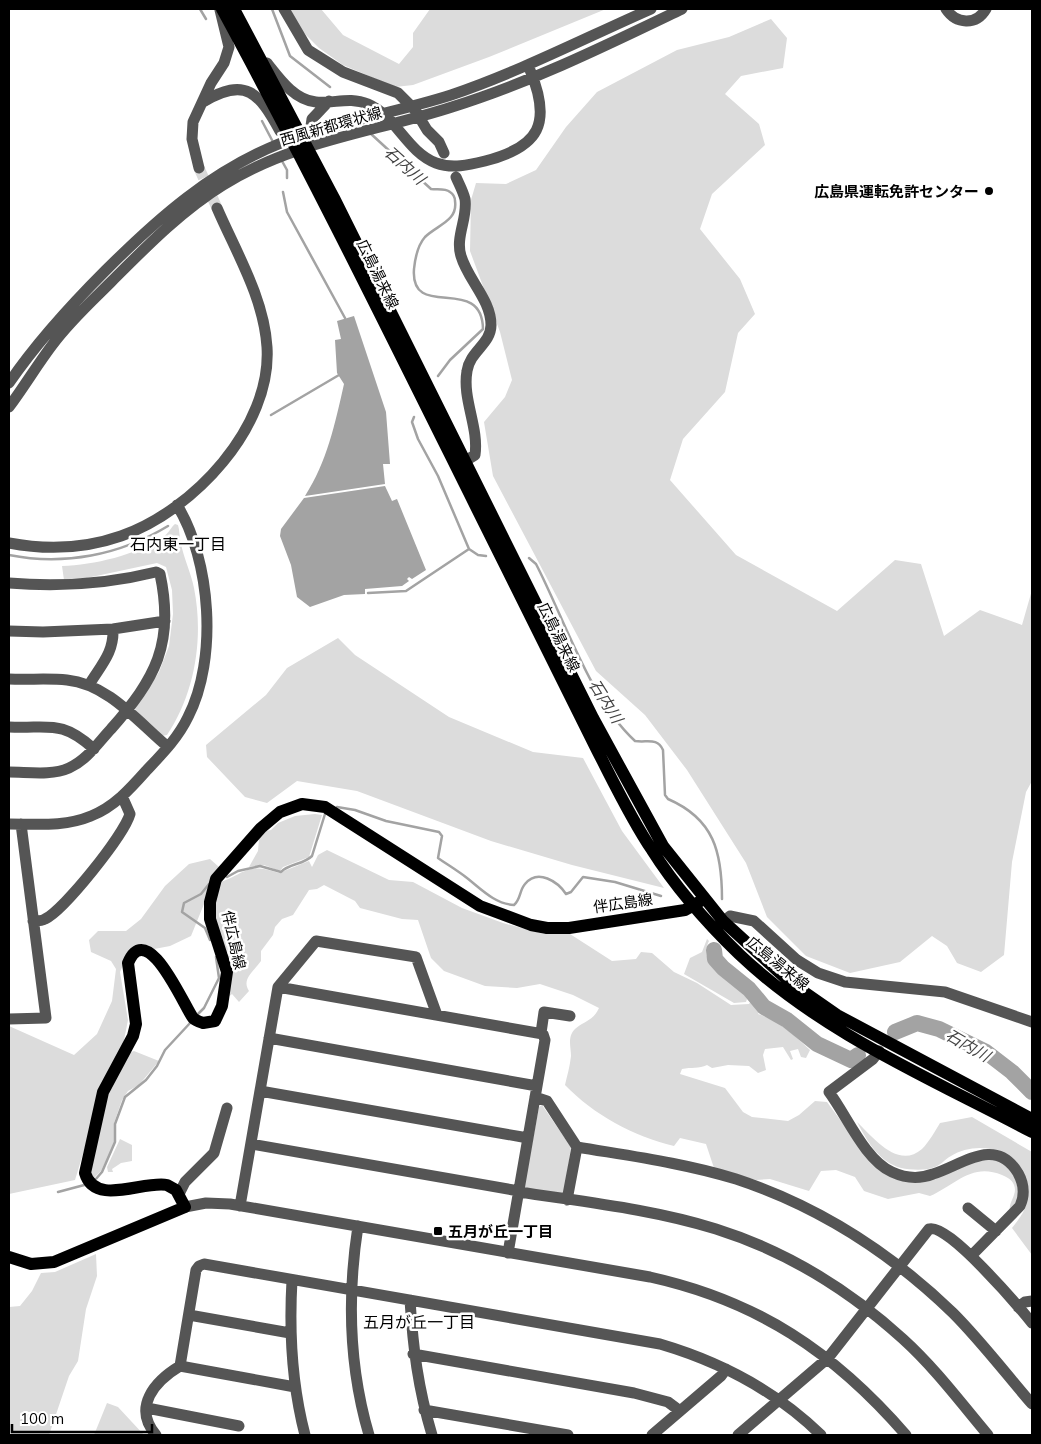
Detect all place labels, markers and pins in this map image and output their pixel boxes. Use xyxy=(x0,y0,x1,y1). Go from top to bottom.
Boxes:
place label: 広島県運転免許センター xyxy=(814,182,979,201)
marker: 広島県運転免許センター xyxy=(983,185,995,197)
place label: 五月が丘一丁目 xyxy=(448,1222,553,1241)
marker: 五月が丘一丁目 xyxy=(432,1225,444,1237)

